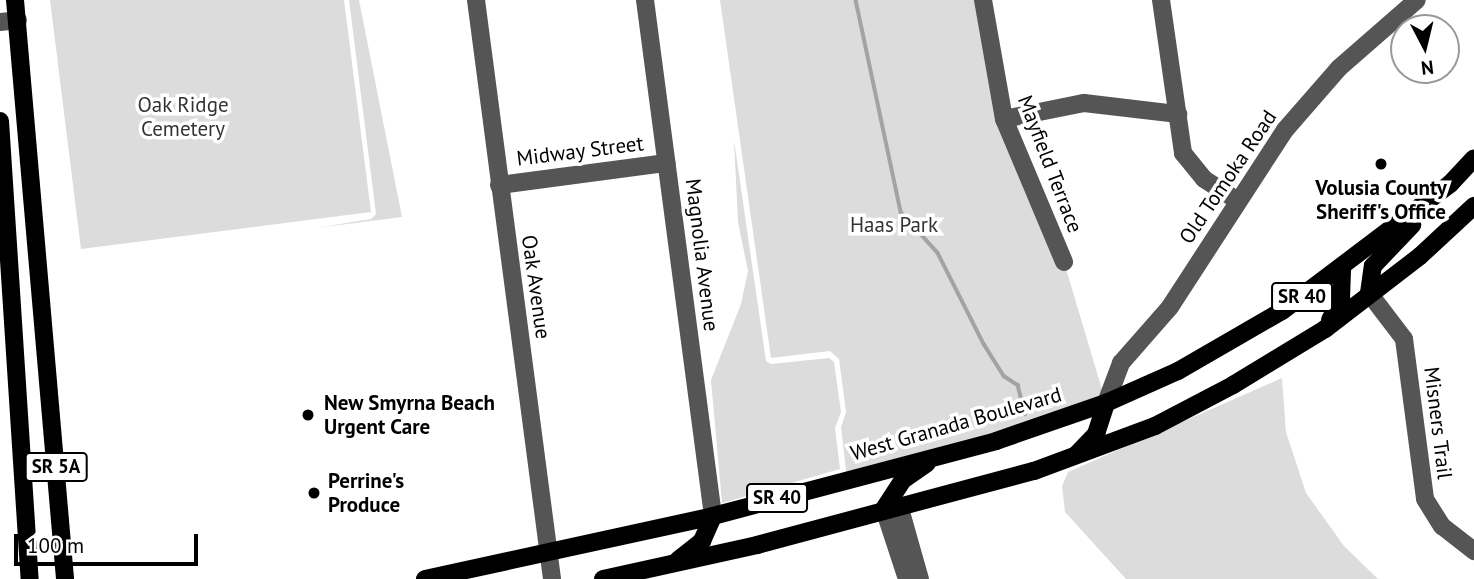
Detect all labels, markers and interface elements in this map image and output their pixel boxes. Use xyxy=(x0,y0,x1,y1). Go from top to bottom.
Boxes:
north arrow xyxy=(1390,14,1460,84)
text: N xyxy=(1420,55,1435,81)
street label: Mayfield Terrace xyxy=(1012,91,1088,237)
park label: Oak Ridge Cemetery xyxy=(137,92,229,142)
street label: Old Tomoka Road xyxy=(1174,105,1282,249)
street label: Midway Street xyxy=(515,131,645,171)
marker: Volusia County Sheriff's Office xyxy=(1373,156,1389,172)
place label: Volusia County Sheriff's Office xyxy=(1315,175,1447,225)
street label: Magnolia Avenue xyxy=(680,177,724,333)
park label: Haas Park xyxy=(850,212,938,238)
street label: Oak Avenue xyxy=(516,233,556,341)
road number: SR 40 xyxy=(1270,282,1334,312)
street label: Misners Trail xyxy=(1419,365,1457,481)
street label: West Granada Boulevard xyxy=(847,382,1065,466)
place label: New Smyrna Beach Urgent Care xyxy=(324,390,495,440)
marker: New Smyrna Beach Urgent Care xyxy=(298,405,318,425)
road number: SR 5A xyxy=(24,452,88,482)
place label: Perrine's Produce xyxy=(328,468,404,518)
road number: SR 40 xyxy=(746,482,808,513)
marker: Perrine's Produce xyxy=(306,485,322,501)
scale bar xyxy=(18,520,201,564)
text: 100 m xyxy=(27,532,84,559)

